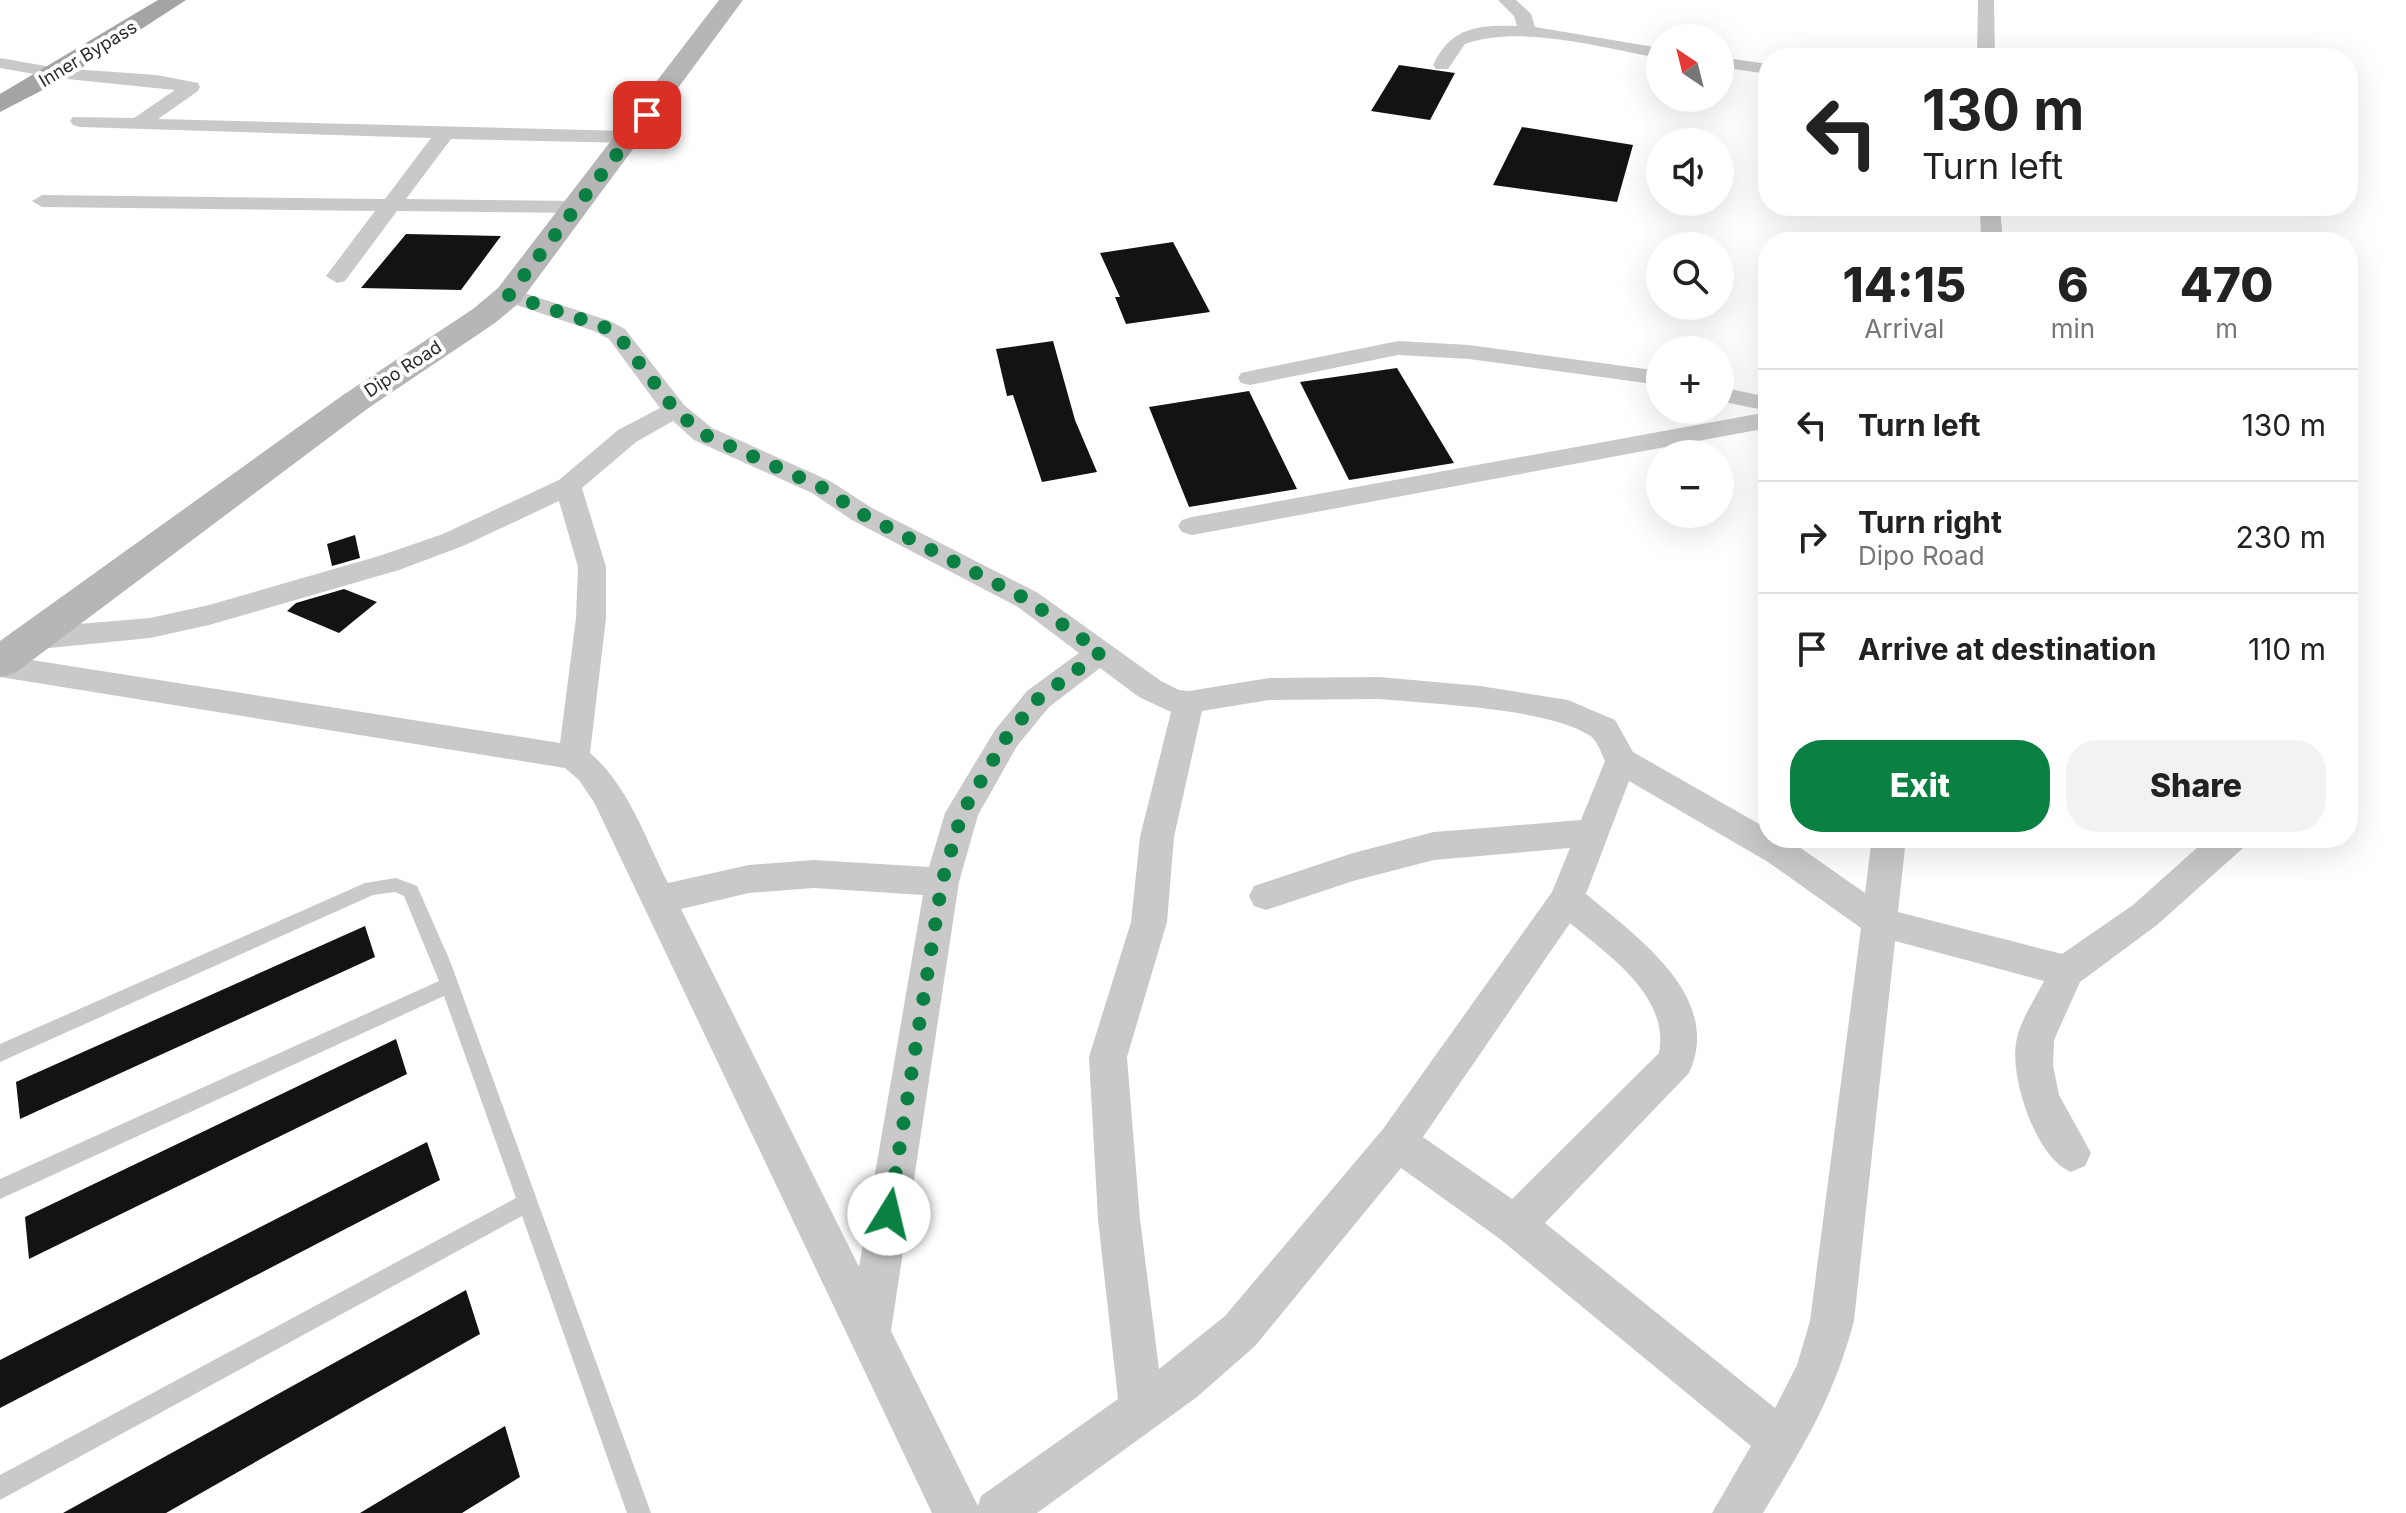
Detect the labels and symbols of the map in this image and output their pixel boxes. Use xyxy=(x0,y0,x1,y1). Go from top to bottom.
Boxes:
street label: Inner Bypass xyxy=(35,16,141,91)
north arrow xyxy=(1646,24,1734,112)
pin xyxy=(613,81,681,149)
street label: Dipo Road xyxy=(360,336,445,401)
position arrow xyxy=(847,1172,931,1256)

